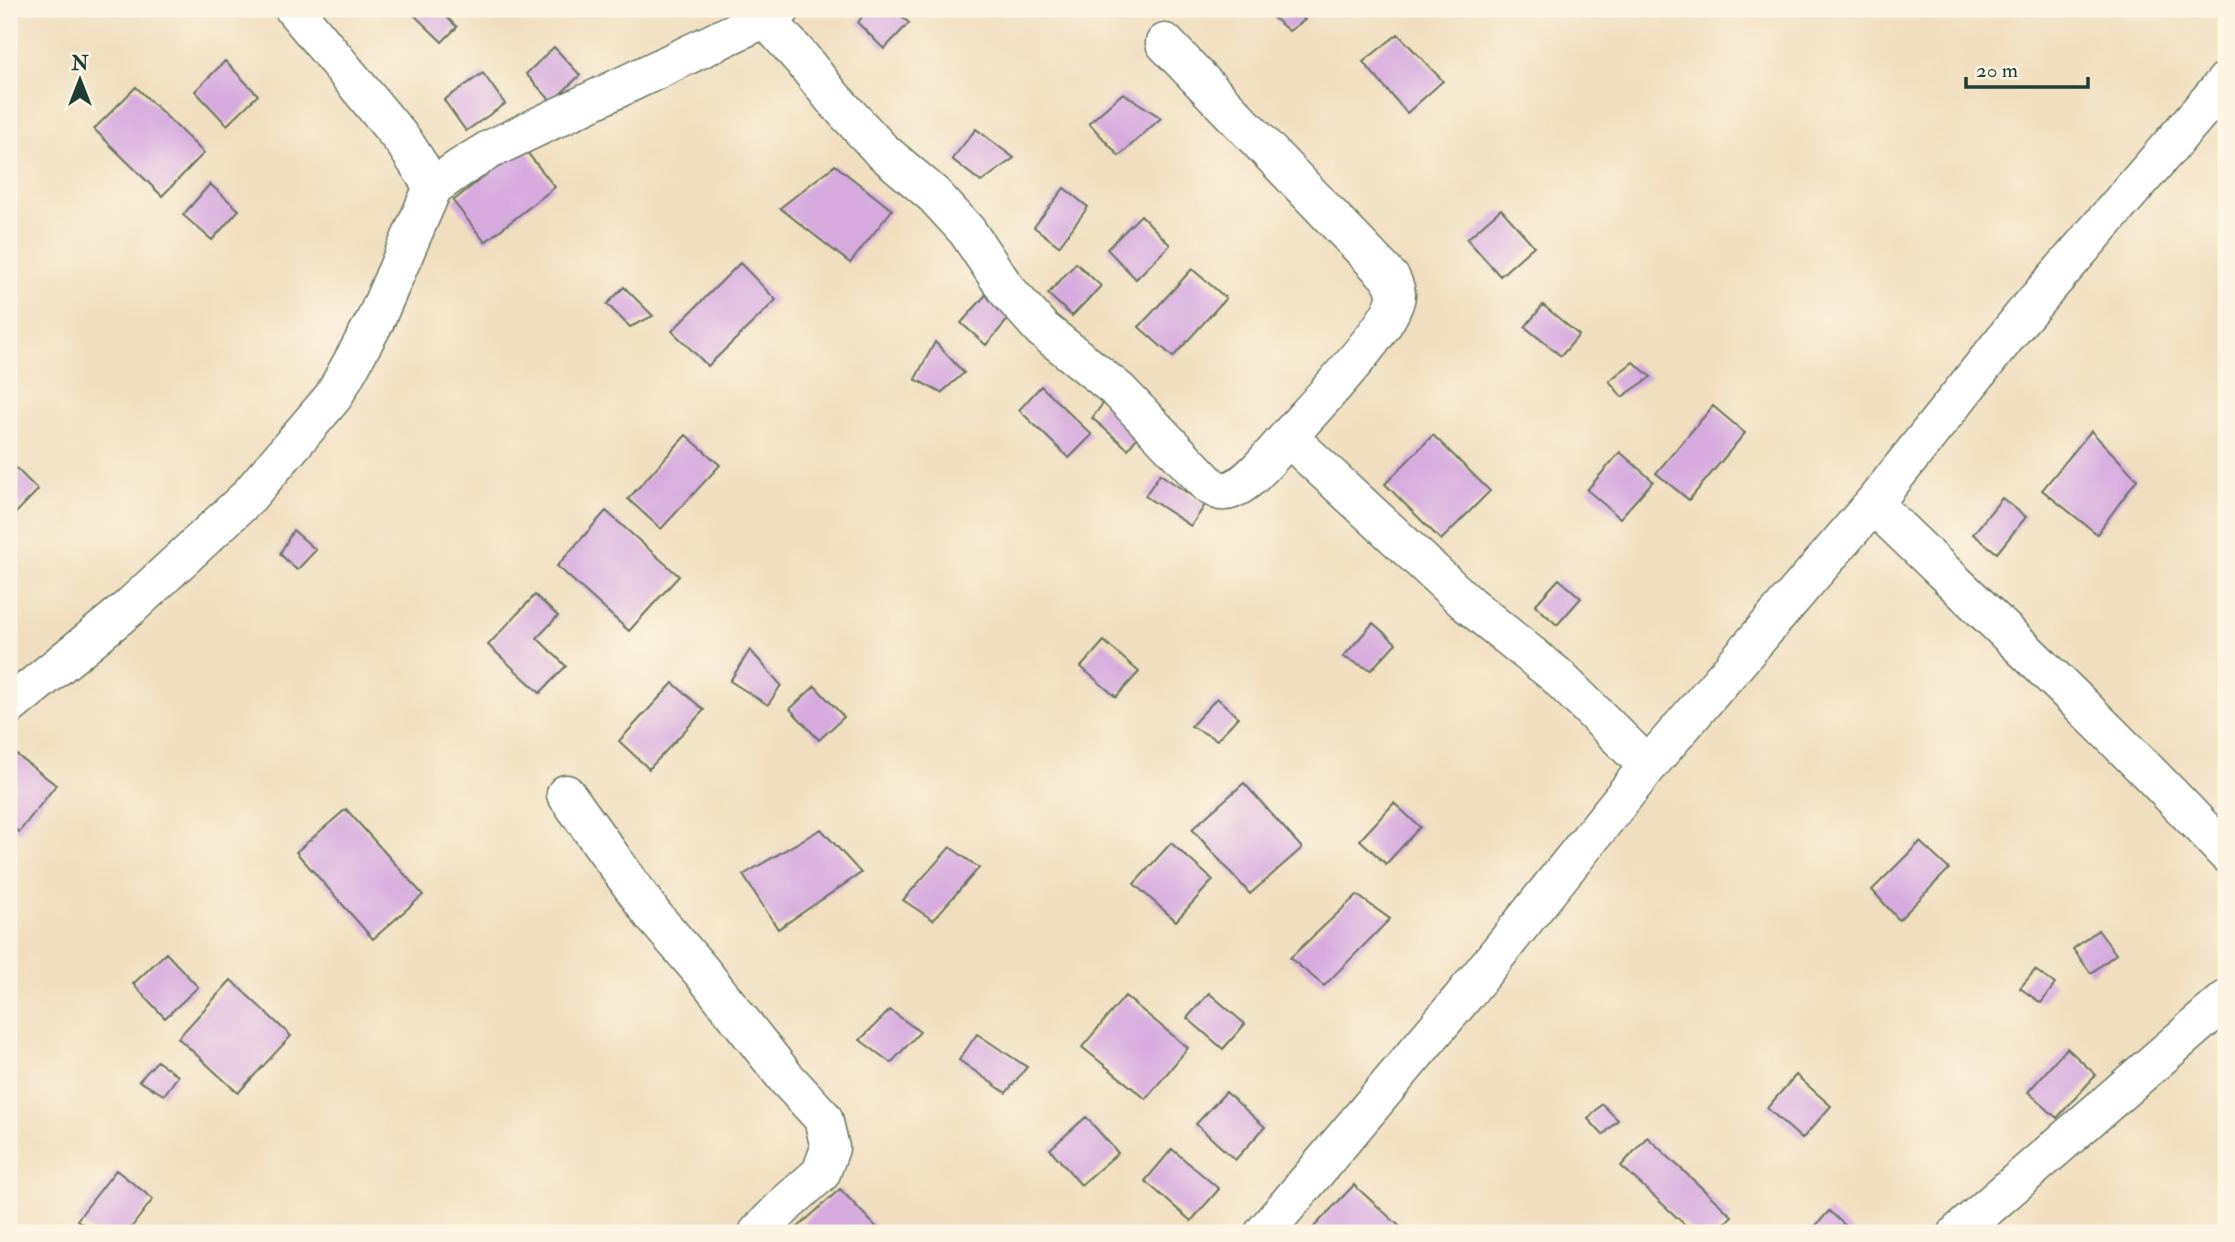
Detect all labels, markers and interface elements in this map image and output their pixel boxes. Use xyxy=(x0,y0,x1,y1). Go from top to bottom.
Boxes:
north arrow xyxy=(46,46,116,116)
scale bar xyxy=(1966,46,2088,90)
text: N xyxy=(70,52,89,76)
text: 20 m xyxy=(1976,57,2018,84)

